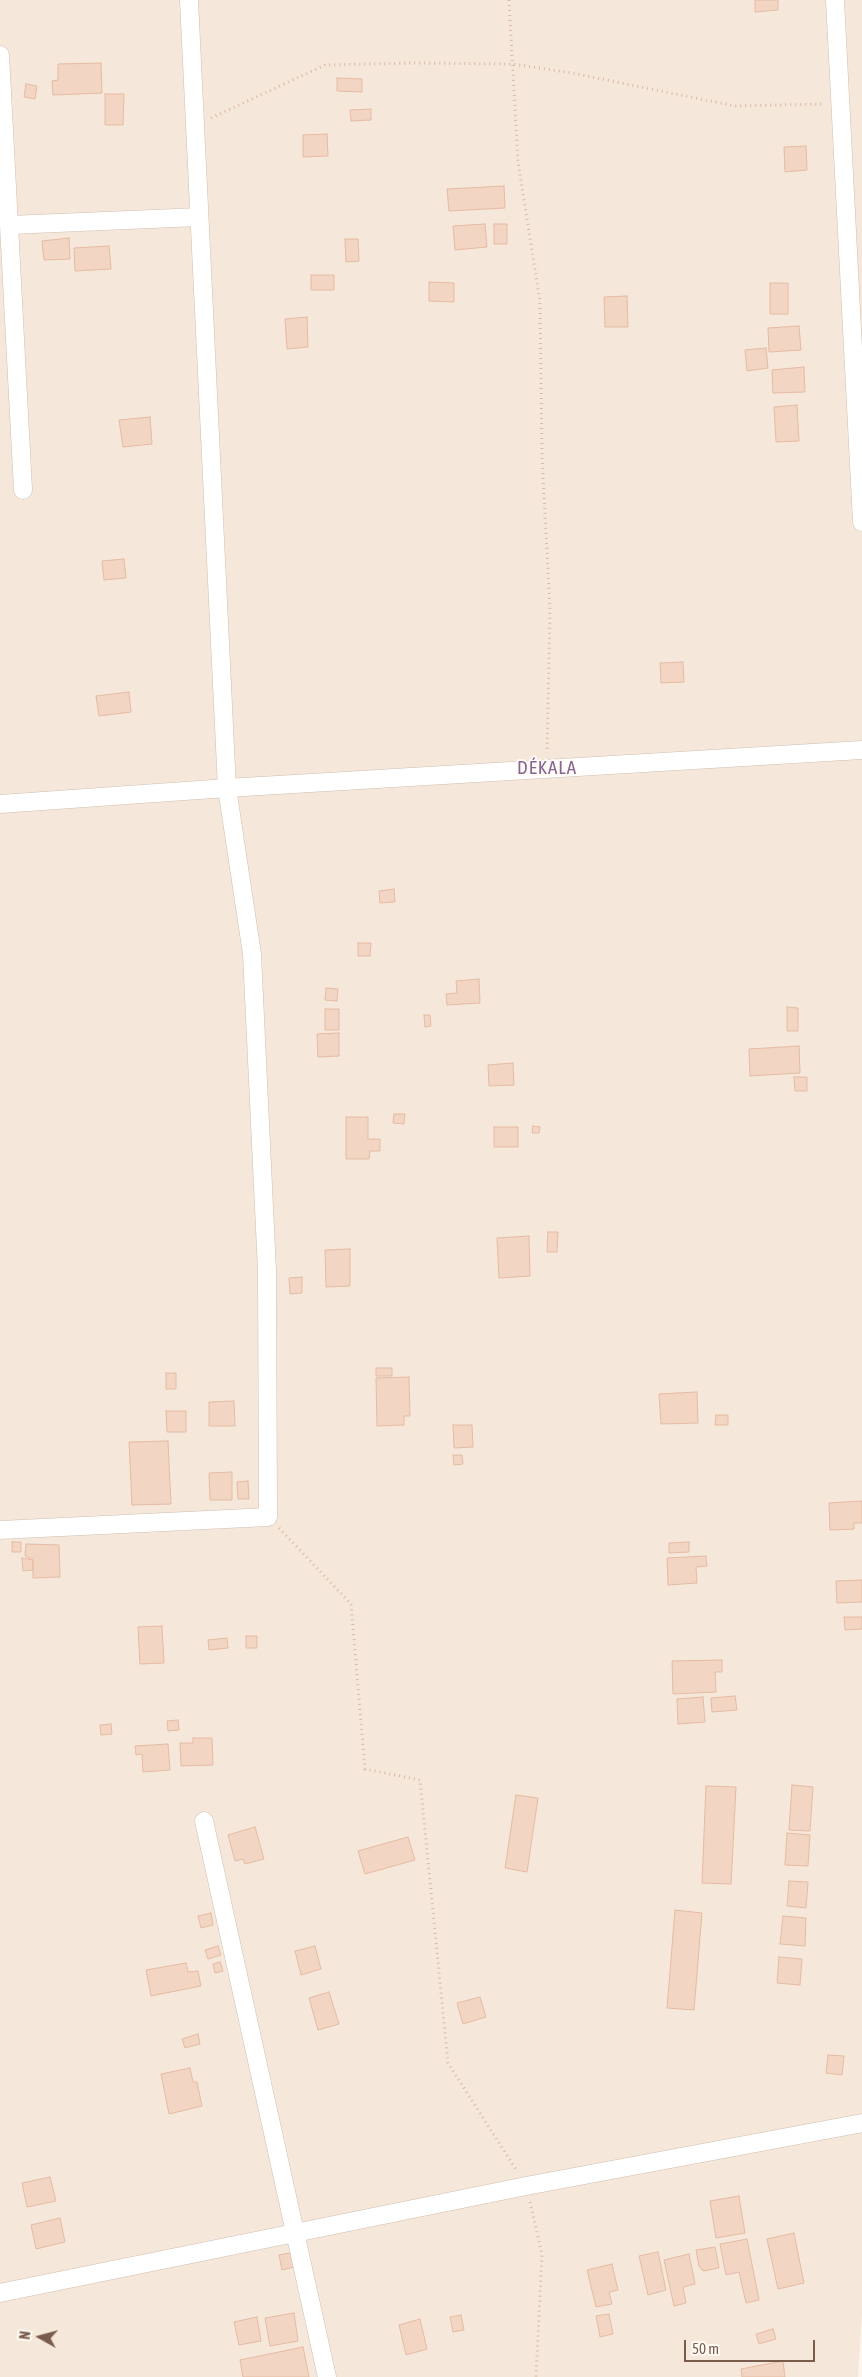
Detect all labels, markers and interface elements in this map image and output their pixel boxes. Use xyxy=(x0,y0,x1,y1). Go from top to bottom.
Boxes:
district label: DÉKALA xyxy=(516,757,578,779)
north arrow xyxy=(15,2312,65,2362)
text: N xyxy=(17,2330,34,2340)
scale bar xyxy=(687,2330,818,2362)
text: 50 m xyxy=(692,2340,719,2357)

